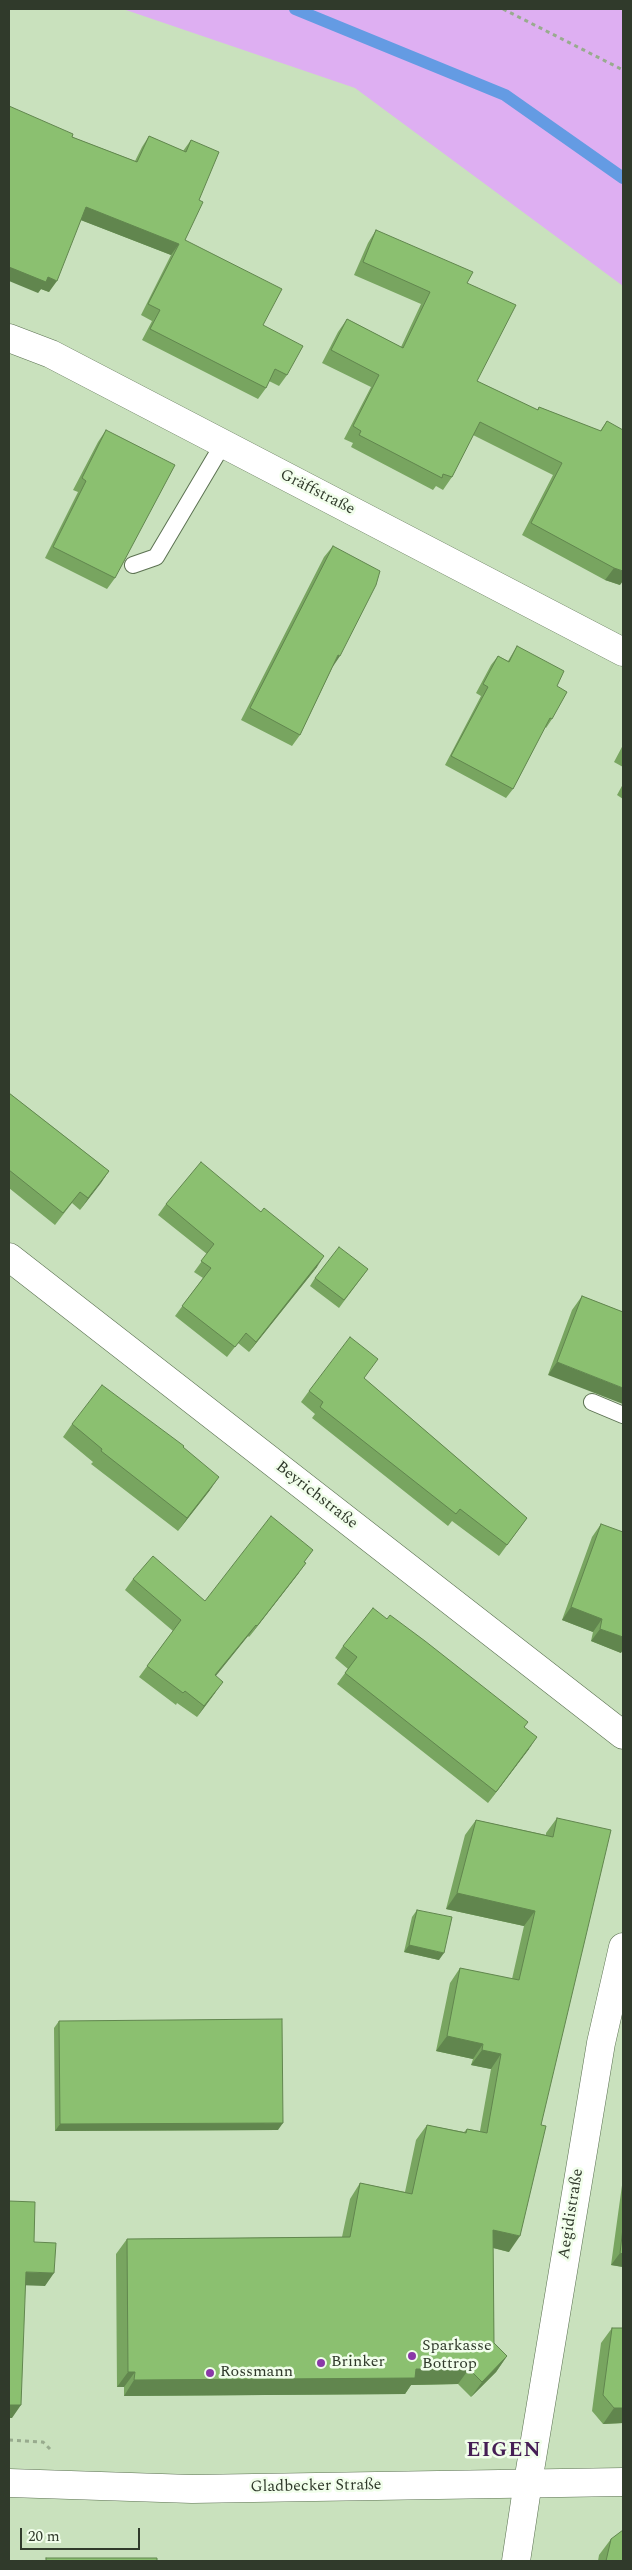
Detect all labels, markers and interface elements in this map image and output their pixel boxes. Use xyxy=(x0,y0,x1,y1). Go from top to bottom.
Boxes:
street label: Gräffstraße xyxy=(276,466,358,520)
street label: Beyrichstraße xyxy=(271,1458,361,1534)
street label: Aegidistraße xyxy=(555,2167,589,2261)
place label: Sparkasse Bottrop xyxy=(422,2337,492,2375)
marker: Sparkasse Bottrop xyxy=(406,2350,418,2362)
place label: Brinker xyxy=(331,2353,385,2373)
marker: Brinker xyxy=(315,2357,327,2369)
place label: Rossmann xyxy=(220,2363,293,2383)
marker: Rossmann xyxy=(204,2367,216,2379)
district label: EIGEN xyxy=(466,2439,542,2465)
street label: Gladbecker Straße xyxy=(250,2476,382,2498)
scale bar xyxy=(22,2518,142,2550)
text: 20 m xyxy=(28,2525,60,2548)

